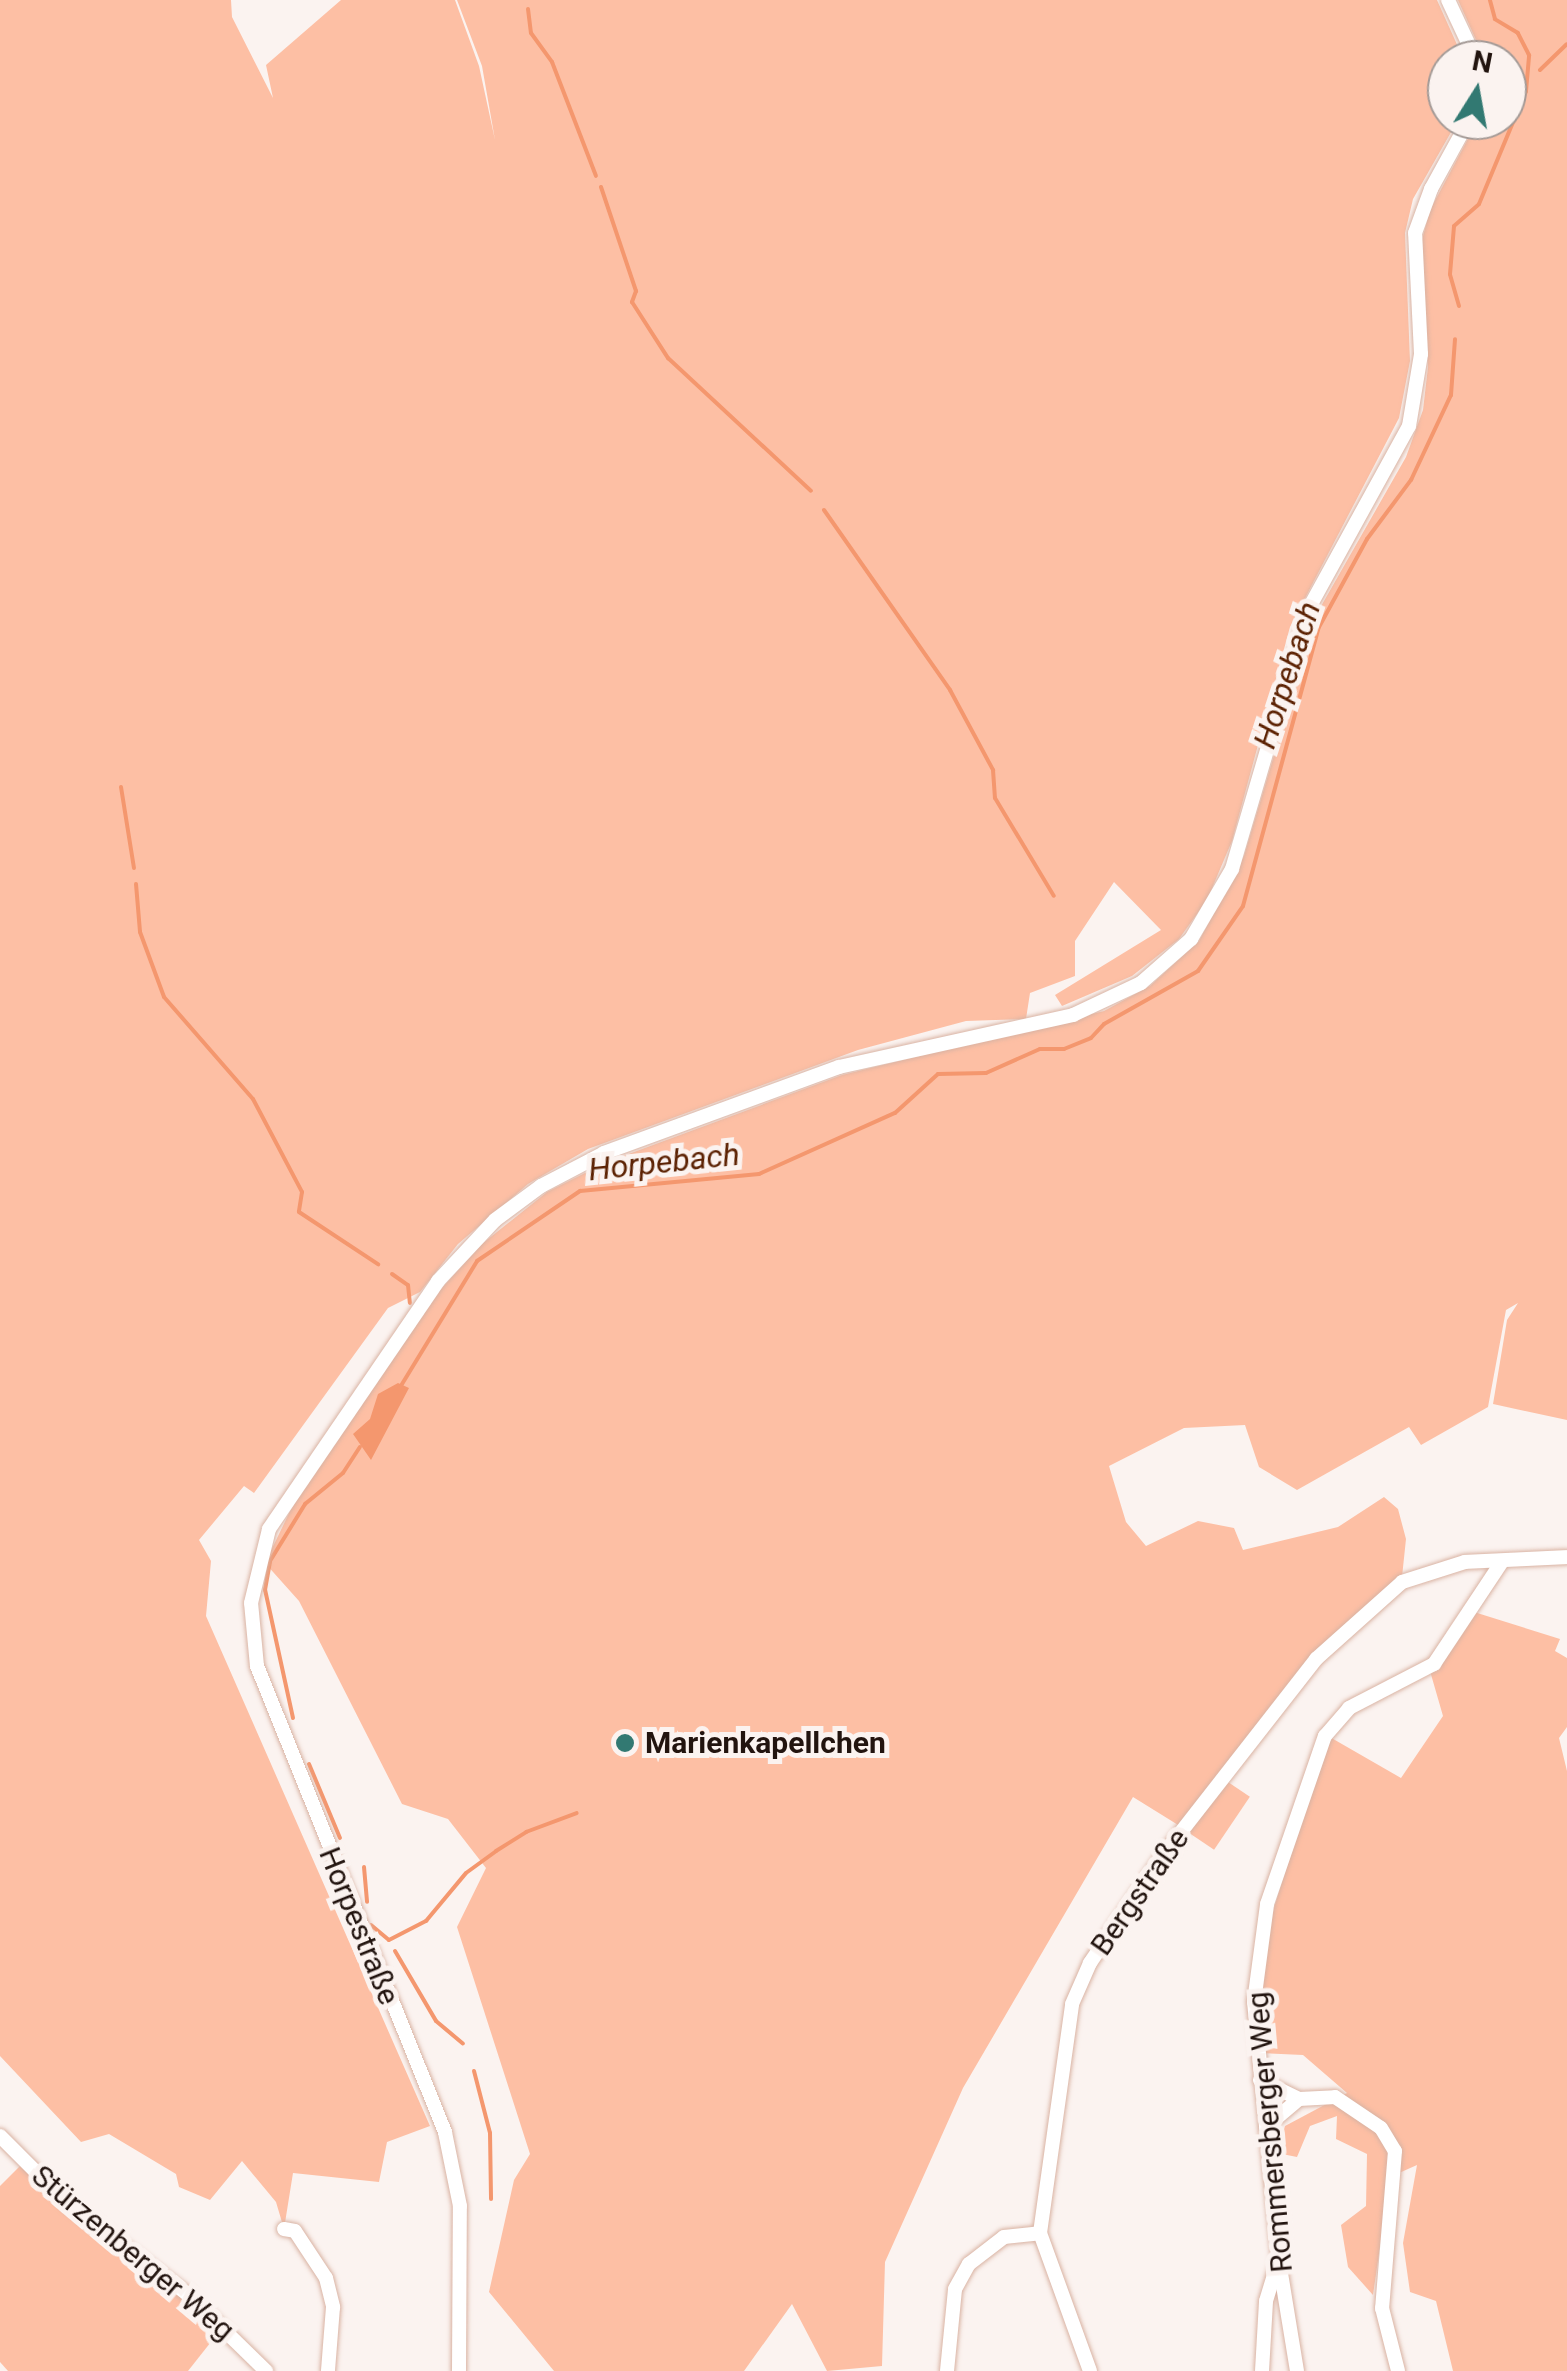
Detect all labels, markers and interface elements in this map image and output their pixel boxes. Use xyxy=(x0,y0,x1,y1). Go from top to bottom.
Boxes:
north arrow xyxy=(1427,40,1527,140)
text: N xyxy=(1470,44,1495,80)
water label: Horpebach xyxy=(1245,597,1329,753)
water label: Horpebach xyxy=(586,1135,742,1189)
place label: Marienkapellchen xyxy=(645,1725,886,1761)
marker: Marienkapellchen xyxy=(614,1732,636,1754)
street label: Bergstraße xyxy=(1083,1822,1197,1962)
street label: Horpestraße xyxy=(311,1842,407,2010)
street label: Rommersberger Weg xyxy=(1240,1990,1300,2274)
street label: Stürzenberger Weg xyxy=(24,2158,242,2348)

